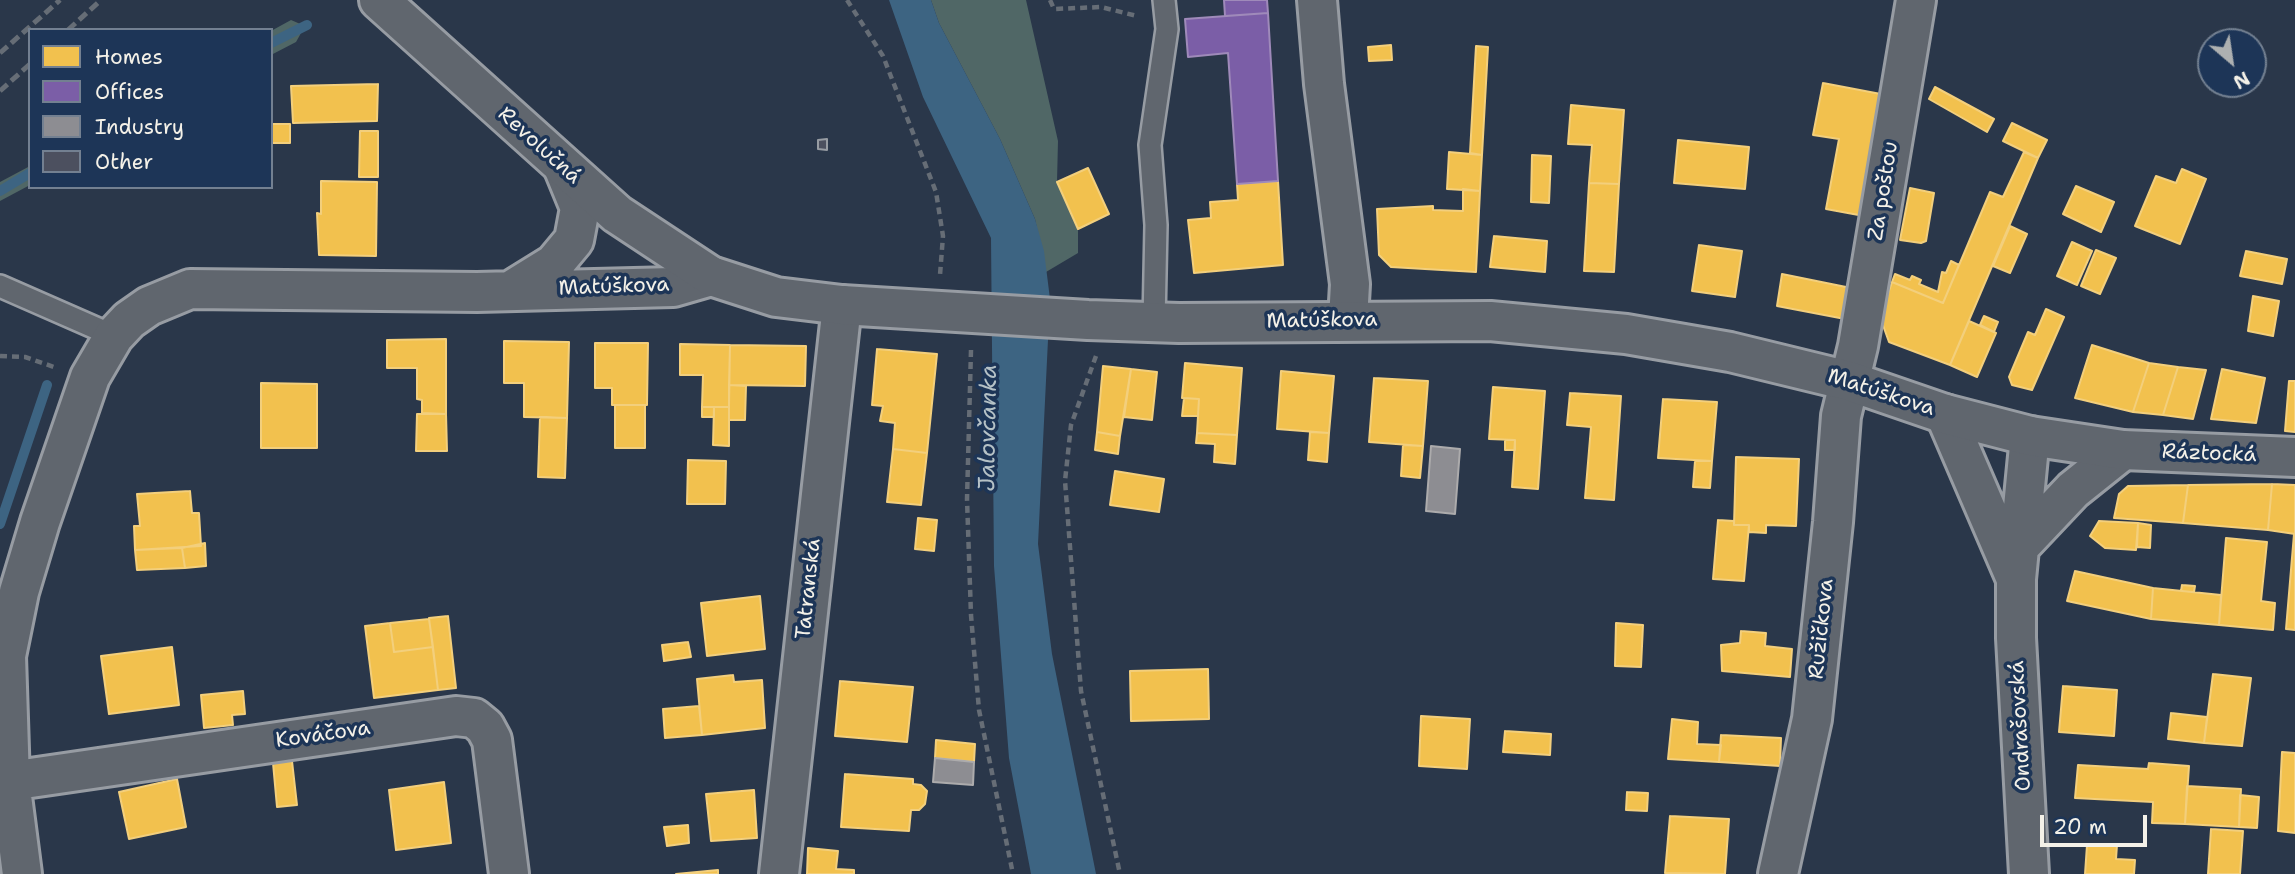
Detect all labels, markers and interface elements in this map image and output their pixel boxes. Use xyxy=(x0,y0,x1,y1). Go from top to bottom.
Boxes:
legend xyxy=(28,28,273,189)
north arrow xyxy=(2197,28,2267,98)
text: Homes xyxy=(95,43,163,71)
text: N xyxy=(2229,65,2254,95)
text: Offices xyxy=(95,78,164,106)
street label: Revolučná xyxy=(492,102,586,190)
text: Industry xyxy=(95,113,184,141)
street label: Za poštou xyxy=(1864,140,1904,242)
text: Other xyxy=(95,148,153,176)
street label: Matúškova xyxy=(558,272,670,302)
street label: Matúškova xyxy=(1266,307,1378,335)
water label: Jalovčanka xyxy=(974,364,1004,492)
street label: Matúškova xyxy=(1824,364,1938,422)
street label: Ráztocká xyxy=(2161,440,2257,468)
street label: Tatranská xyxy=(791,537,827,641)
street label: Ružičkova xyxy=(1804,577,1840,681)
street label: Ondrašovská xyxy=(2005,660,2037,792)
street label: Kováčova xyxy=(274,716,372,754)
scale bar xyxy=(2043,800,2150,844)
text: 20 m xyxy=(2053,813,2107,841)

